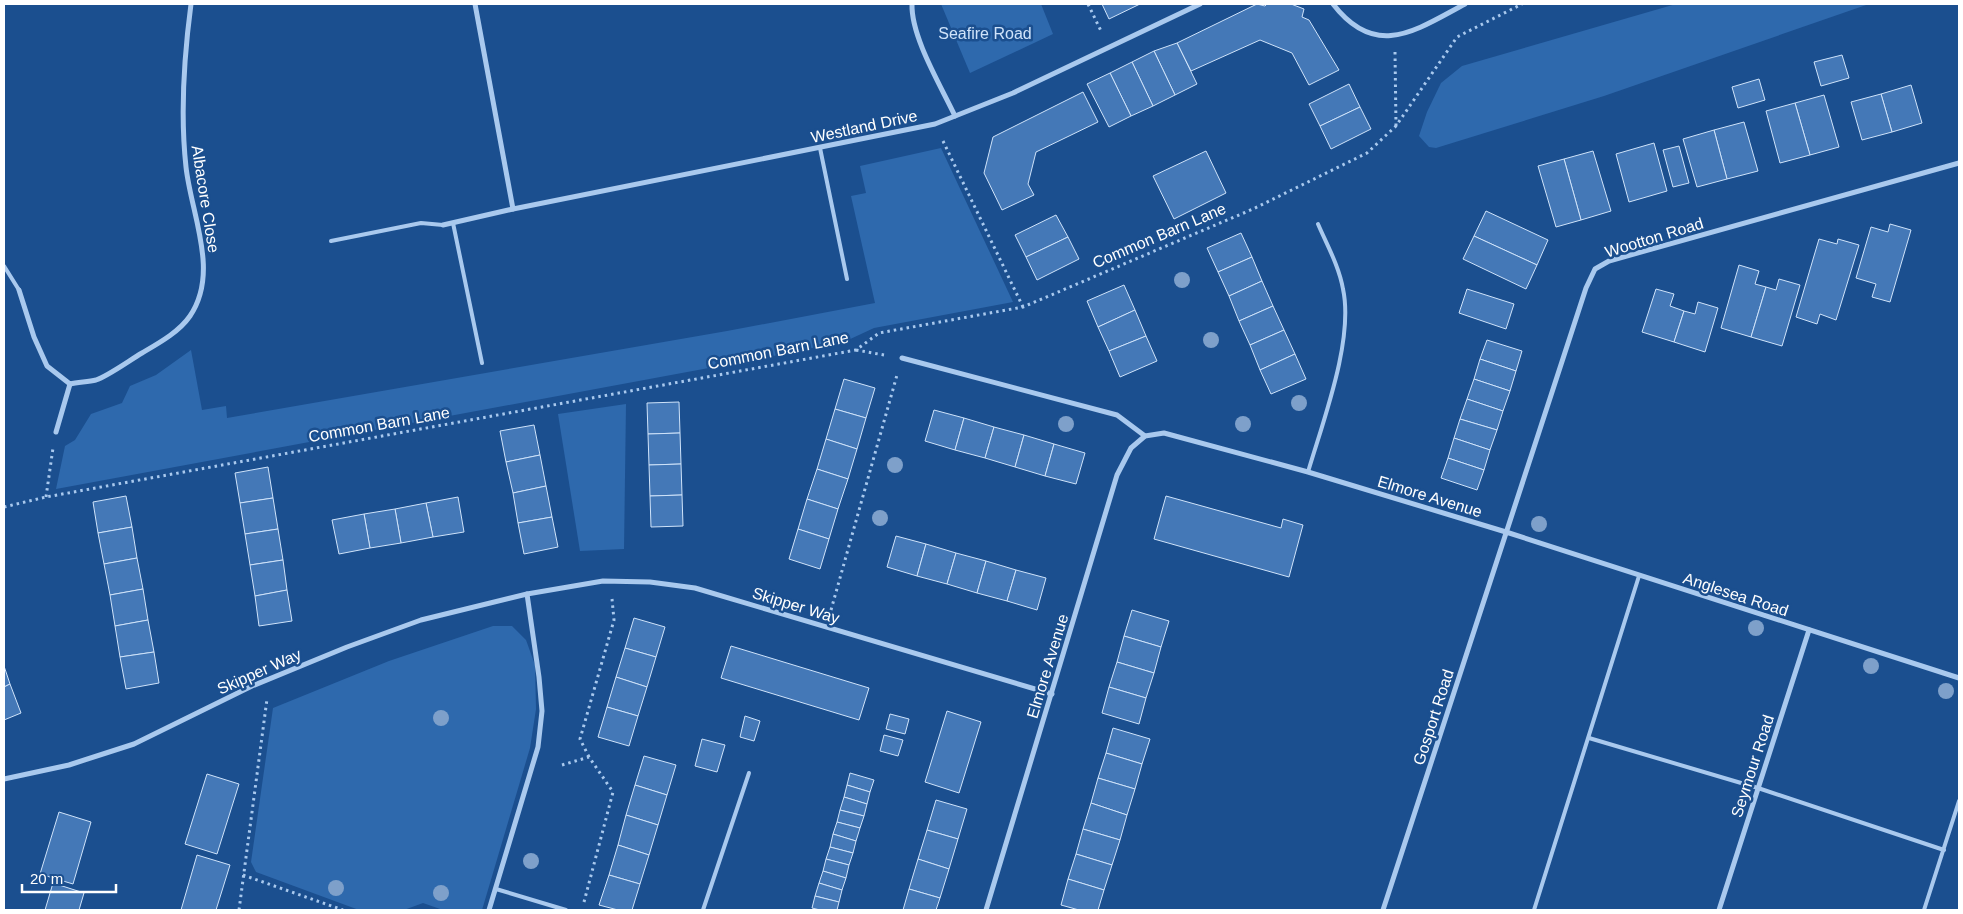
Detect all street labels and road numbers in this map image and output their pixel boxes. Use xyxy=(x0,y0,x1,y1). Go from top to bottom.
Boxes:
street label: Westland Drive xyxy=(809,107,919,146)
street label: Albacore Close xyxy=(189,144,222,254)
street label: Common Barn Lane xyxy=(1090,200,1229,271)
street label: Wootton Road xyxy=(1603,214,1705,261)
street label: Common Barn Lane xyxy=(706,328,850,372)
street label: Common Barn Lane xyxy=(307,404,451,445)
street label: Elmore Avenue xyxy=(1376,473,1484,520)
street label: Anglesea Road xyxy=(1681,569,1791,619)
street label: Skipper Way xyxy=(750,584,841,627)
street label: Elmore Avenue xyxy=(1024,612,1071,720)
street label: Skipper Way xyxy=(215,645,304,698)
street label: Gosport Road xyxy=(1410,667,1457,767)
street label: Seymour Road xyxy=(1728,713,1777,820)

